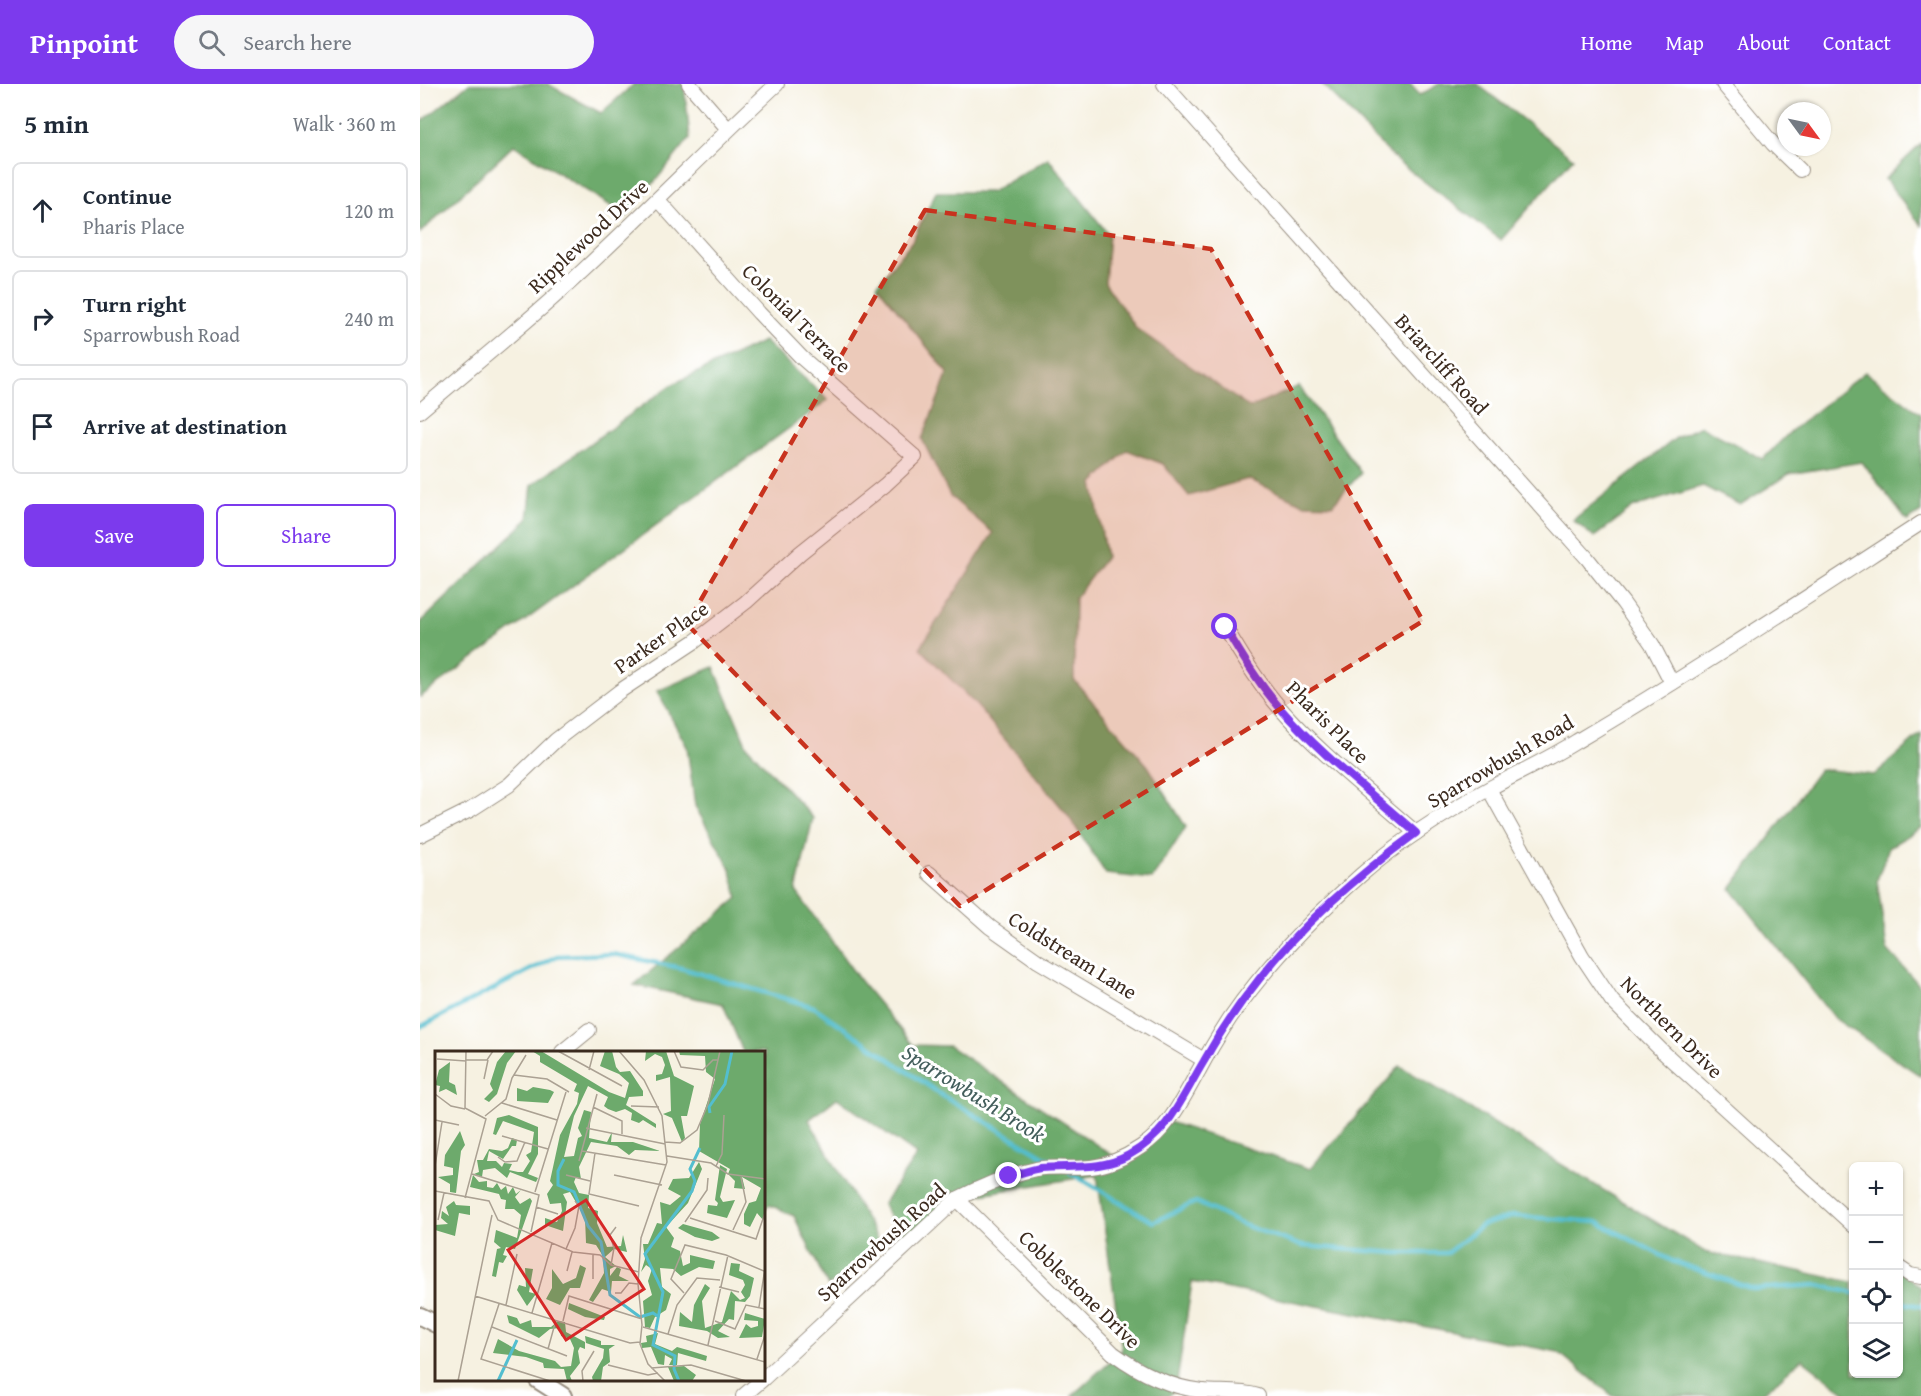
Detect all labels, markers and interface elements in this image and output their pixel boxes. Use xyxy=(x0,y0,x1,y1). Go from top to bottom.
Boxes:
search box xyxy=(174,15,594,69)
text: Pinpoint xyxy=(30,22,138,63)
icon: search xyxy=(195,26,228,59)
text: Search here xyxy=(243,26,352,58)
text: Home xyxy=(1581,27,1632,58)
text: Map xyxy=(1665,27,1704,58)
text: About xyxy=(1737,27,1790,58)
text: Contact xyxy=(1823,27,1891,58)
north arrow xyxy=(1777,102,1831,156)
text: 5 min xyxy=(24,104,89,143)
text: Walk · 360 m xyxy=(293,109,396,138)
street label: Ripplewood Drive xyxy=(521,172,655,300)
text: Continue xyxy=(83,180,172,212)
icon: ahead xyxy=(26,194,59,227)
text: 120 m xyxy=(344,196,394,225)
text: Pharis Place xyxy=(83,212,185,241)
street label: Colonial Terrace xyxy=(735,256,859,380)
text: Turn right xyxy=(83,288,186,320)
icon: right xyxy=(26,302,59,335)
text: 240 m xyxy=(344,304,394,333)
street label: Briarcliff Road xyxy=(1388,306,1497,422)
text: Sparrowbush Road xyxy=(83,320,240,349)
icon: arrive xyxy=(26,410,59,443)
text: Arrive at destination xyxy=(83,410,287,442)
button: Save xyxy=(24,504,204,567)
button: Share xyxy=(216,504,396,567)
street label: Parker Place xyxy=(607,593,715,681)
route start xyxy=(1211,613,1237,639)
street label: Pharis Place xyxy=(1279,673,1377,771)
street label: Sparrowbush Road xyxy=(1421,706,1580,816)
street label: Coldstream Lane xyxy=(1003,903,1144,1007)
street label: Northern Drive xyxy=(1614,969,1731,1086)
water label: Sparrowbush Brook xyxy=(896,1036,1053,1150)
inset map xyxy=(435,1051,765,1381)
route end xyxy=(995,1162,1021,1188)
map controls xyxy=(1849,1162,1903,1378)
button: + xyxy=(1849,1162,1903,1216)
street label: Sparrowbush Road xyxy=(809,1175,953,1309)
button: − xyxy=(1849,1216,1903,1270)
street label: Cobblestone Drive xyxy=(1012,1222,1148,1356)
button: locate xyxy=(1849,1270,1903,1324)
button: layers xyxy=(1849,1324,1903,1378)

